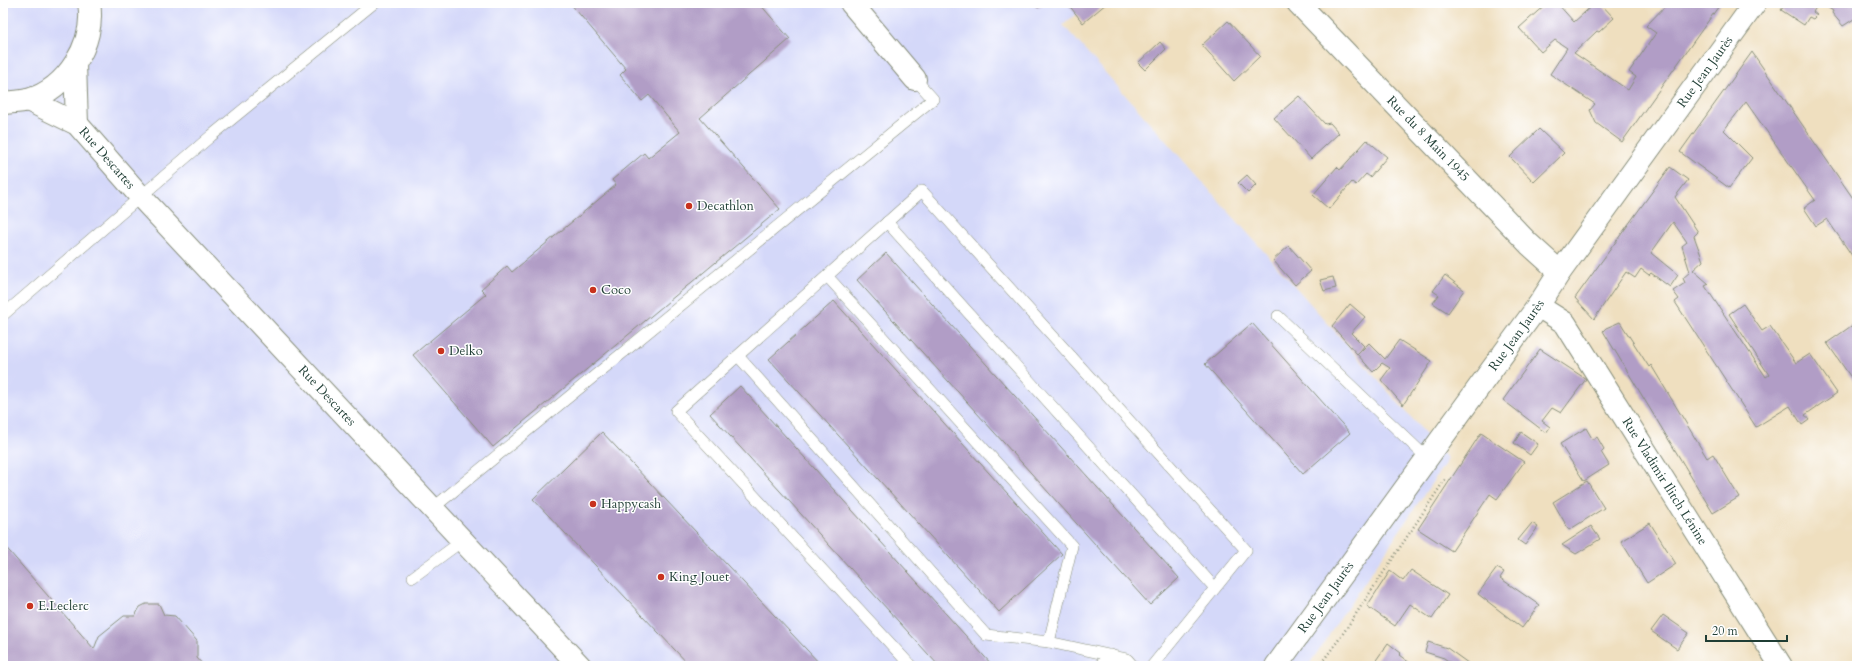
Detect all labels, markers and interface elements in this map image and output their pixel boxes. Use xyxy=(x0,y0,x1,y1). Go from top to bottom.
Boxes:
street label: Rue Jean Jaurès xyxy=(1673,32,1737,111)
street label: Rue du 8 Main 1945 xyxy=(1383,92,1473,186)
street label: Rue Descartes xyxy=(75,123,139,193)
place label: Decathlon xyxy=(697,197,755,215)
marker: Decathlon xyxy=(684,201,694,211)
place label: Coco xyxy=(601,281,631,299)
marker: Coco xyxy=(588,285,598,295)
street label: Rue Jean Jaurès xyxy=(1485,296,1549,375)
place label: Delko xyxy=(449,342,483,360)
marker: Delko xyxy=(436,346,446,356)
street label: Rue Descartes xyxy=(294,362,360,430)
street label: Rue Vladimir Ilitch Lénine xyxy=(1618,414,1712,549)
place label: Happycash xyxy=(601,495,661,513)
marker: Happycash xyxy=(588,499,598,509)
street label: Rue Jean Jaurès xyxy=(1294,558,1358,637)
place label: King Jouet xyxy=(669,568,729,586)
marker: King Jouet xyxy=(656,572,666,582)
place label: E.Leclerc xyxy=(38,597,89,615)
marker: E.Leclerc xyxy=(25,601,35,611)
scale bar xyxy=(1706,617,1787,643)
text: 20 m xyxy=(1712,623,1739,639)

